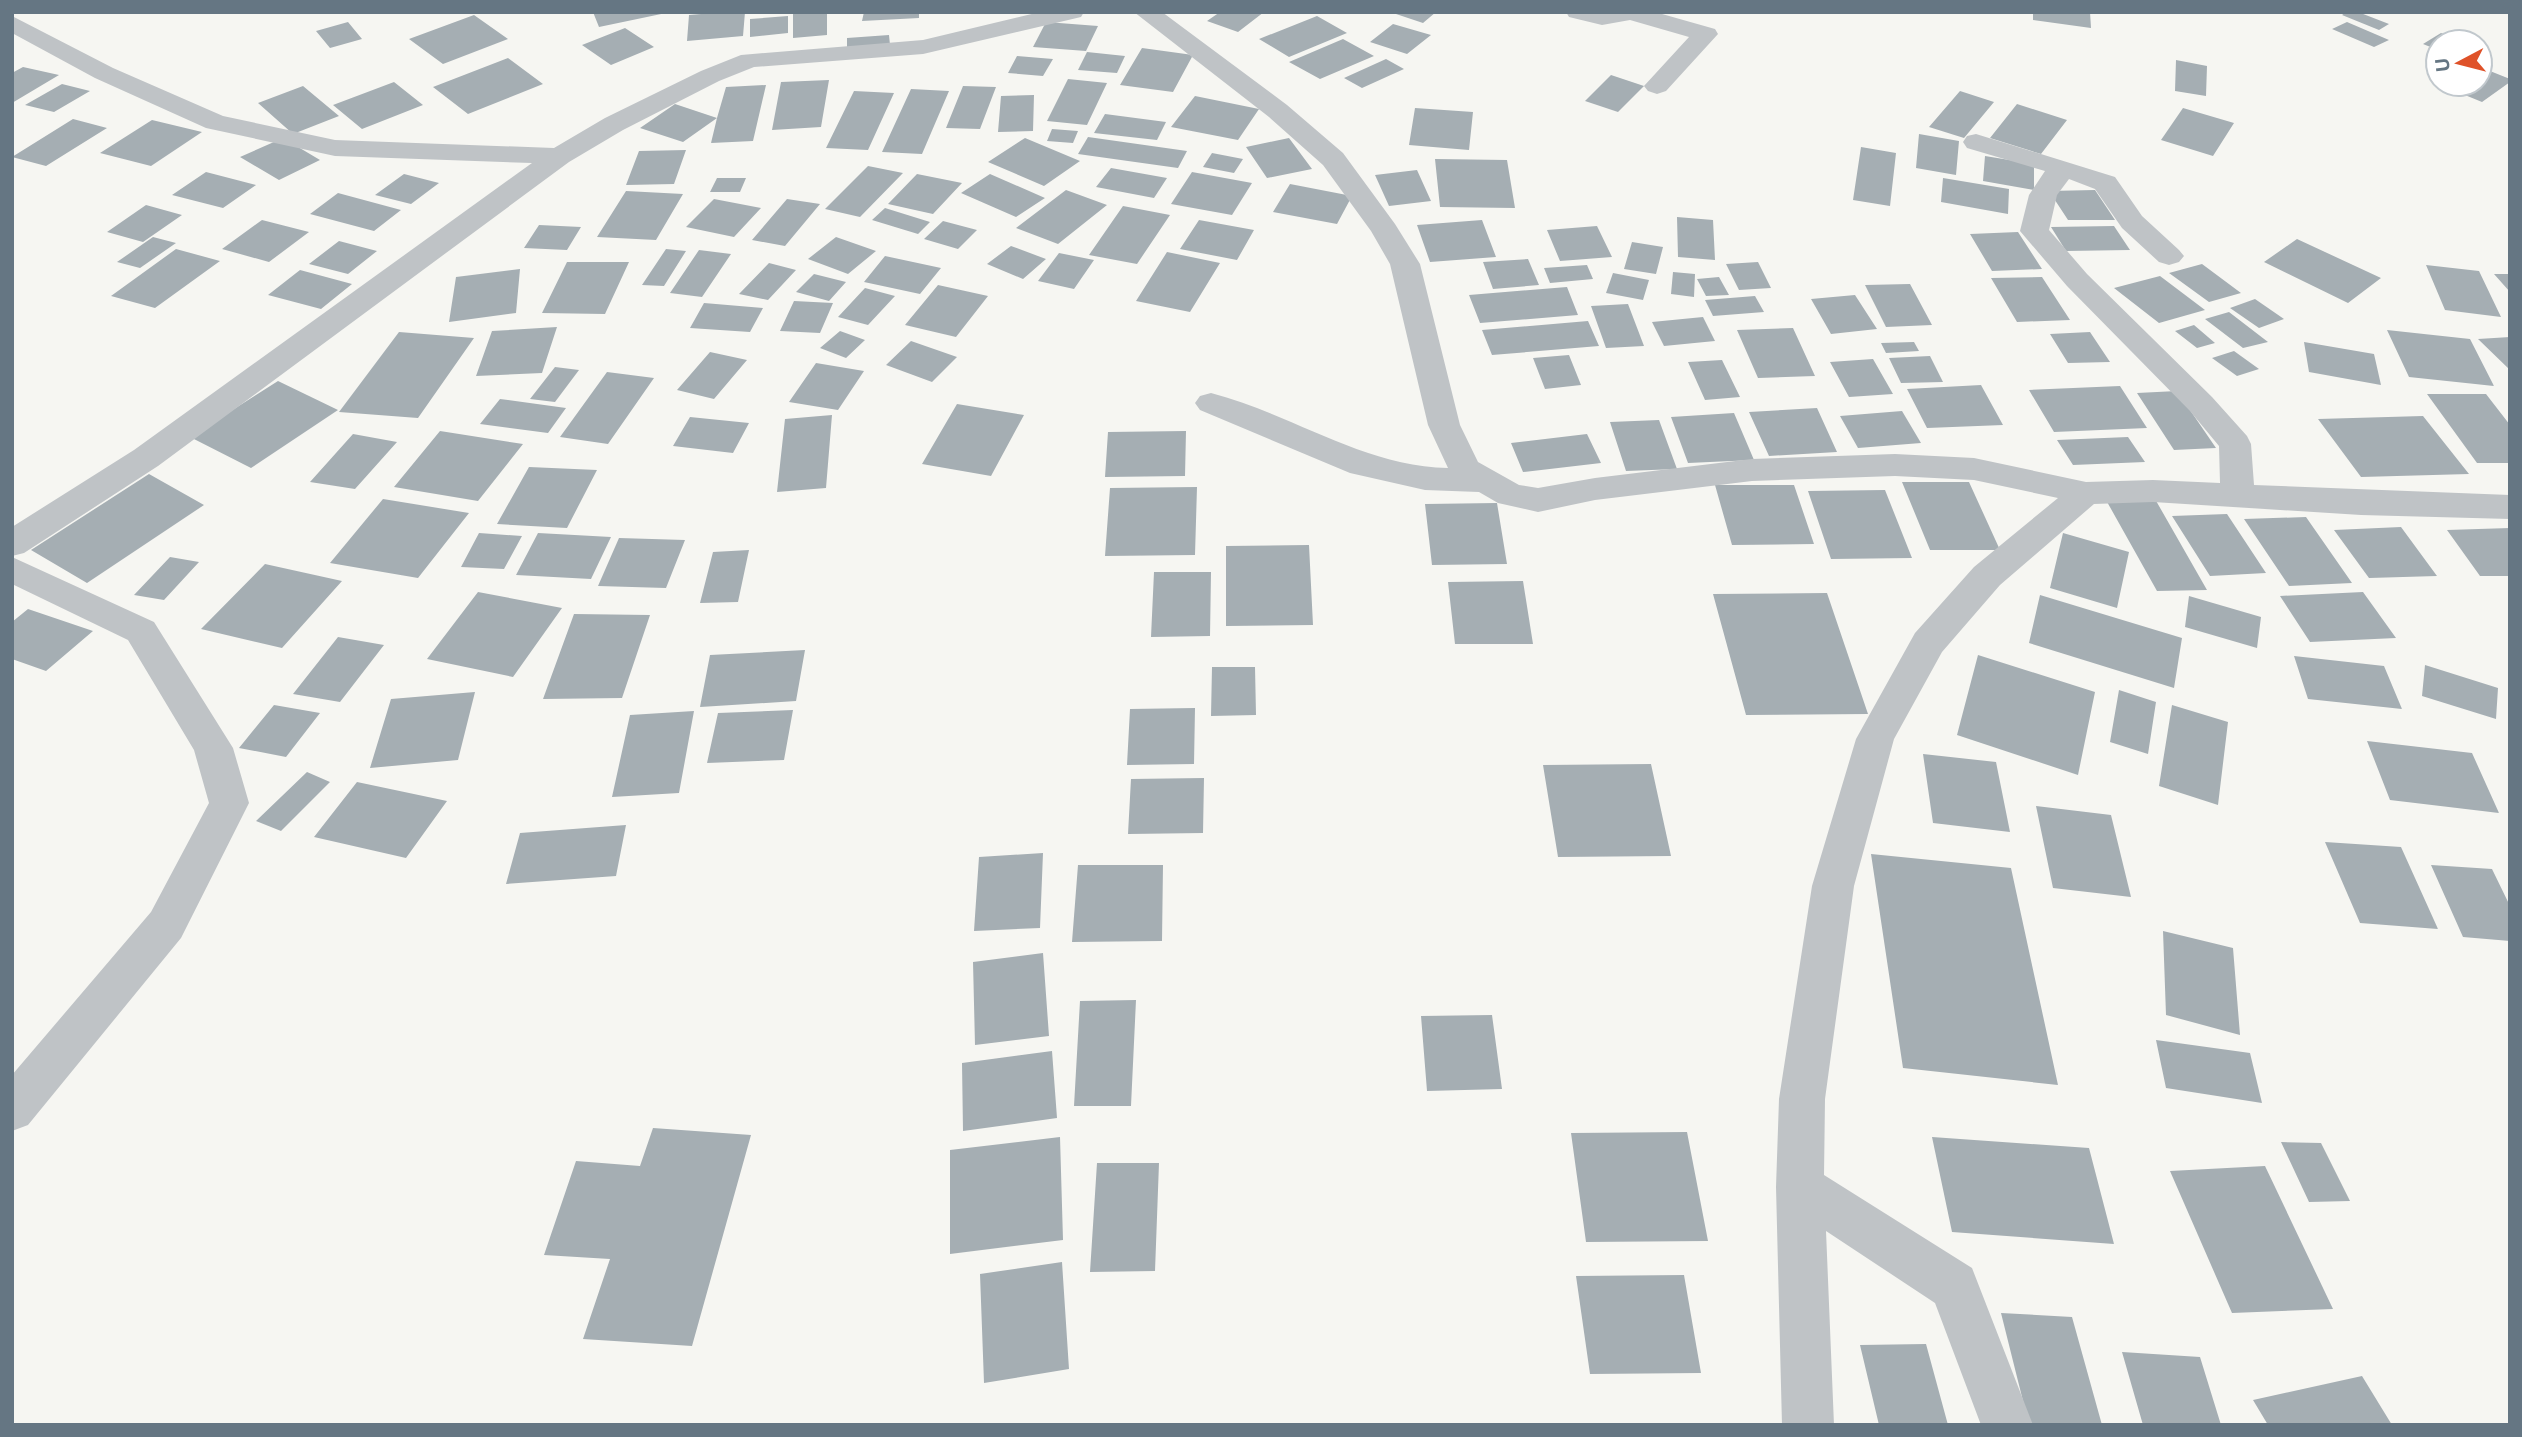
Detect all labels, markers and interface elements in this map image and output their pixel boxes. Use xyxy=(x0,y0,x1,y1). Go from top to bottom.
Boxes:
north arrow xyxy=(2424,28,2494,98)
text: U xyxy=(2428,56,2456,74)

